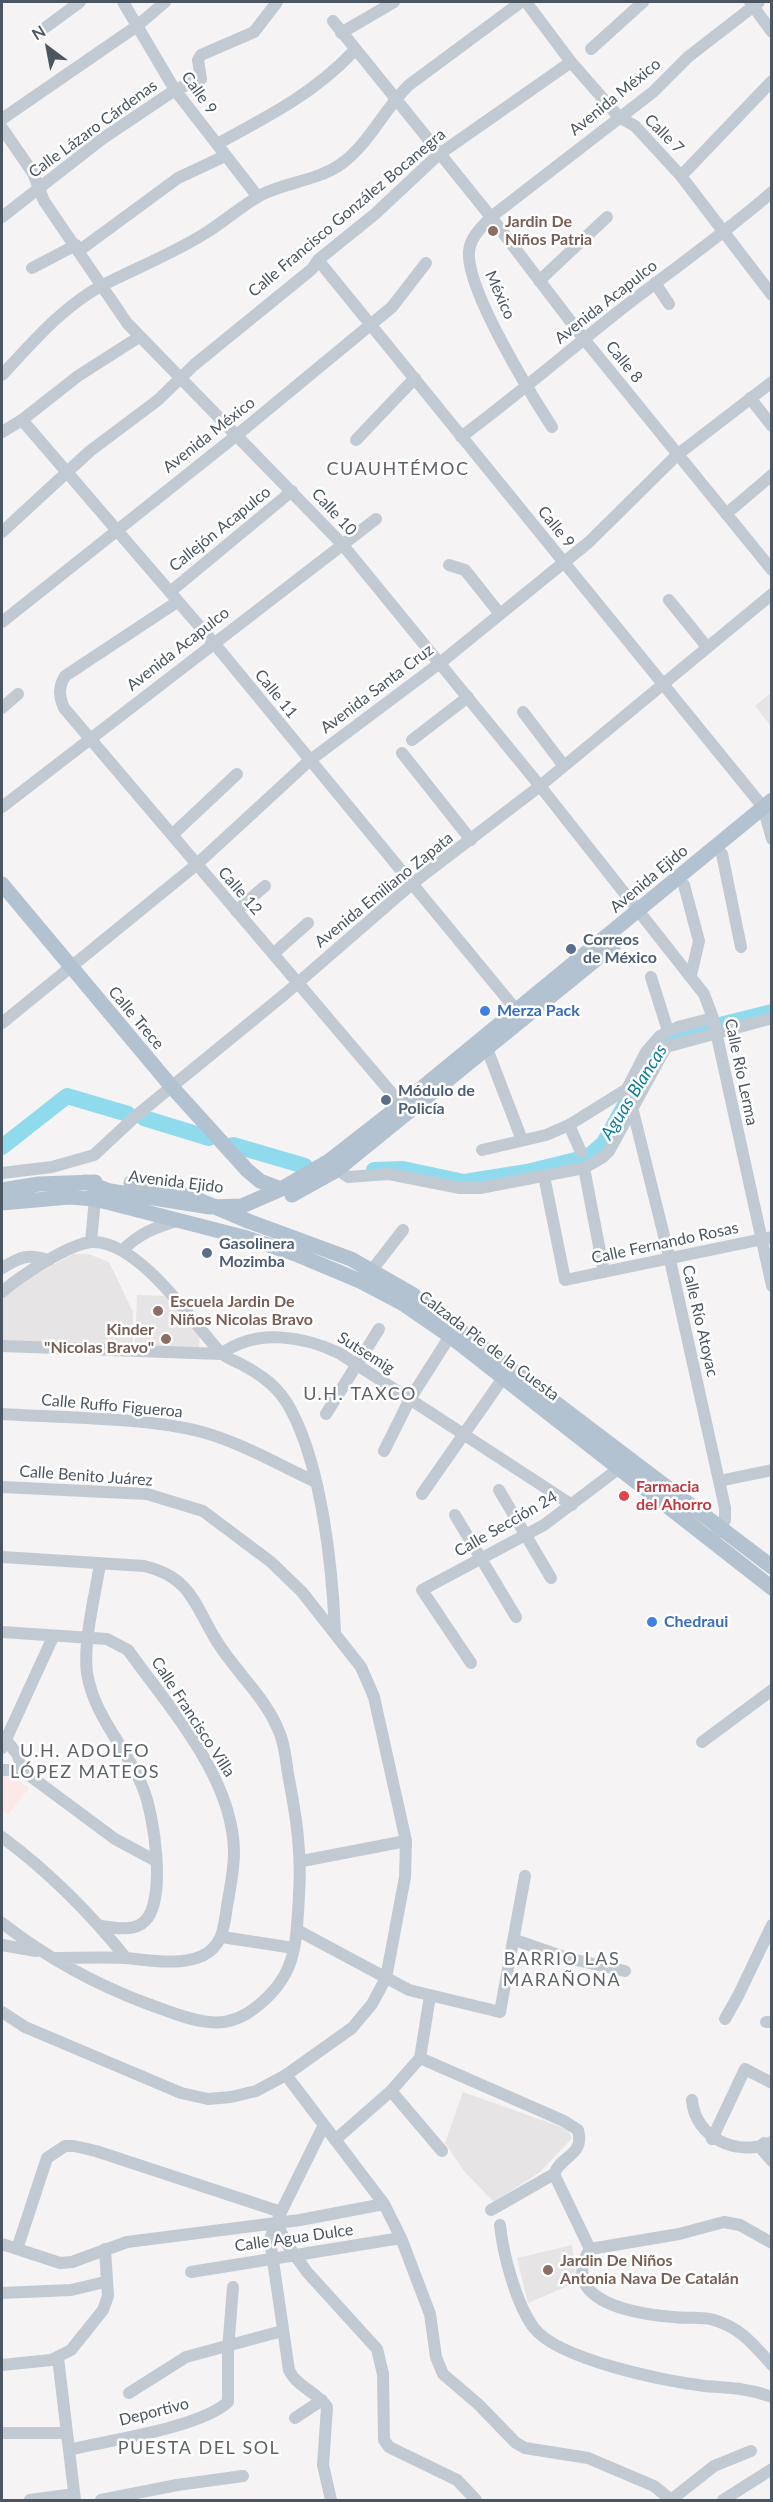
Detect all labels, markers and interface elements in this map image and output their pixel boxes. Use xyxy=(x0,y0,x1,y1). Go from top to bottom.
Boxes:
north arrow xyxy=(18,18,78,78)
text: N xyxy=(28,21,48,44)
street label: Avenida México xyxy=(566,54,664,140)
street label: Calle 9 xyxy=(177,68,221,118)
street label: Calle Lázaro Cárdenas xyxy=(25,76,161,182)
street label: Calle 7 xyxy=(640,110,688,158)
street label: Calle Francisco González Bocanegra xyxy=(245,125,449,301)
place label: Jardin De Niños Patria xyxy=(505,212,592,250)
marker: Jardin De Niños Patria xyxy=(486,224,500,238)
street label: Avenida Acapulco xyxy=(551,256,661,348)
street label: México xyxy=(481,268,519,322)
street label: Calle 8 xyxy=(601,337,647,387)
street label: Avenida México xyxy=(159,393,259,477)
district label: CUAUHTÉMOC xyxy=(326,458,470,480)
street label: Callejón Acapulco xyxy=(165,482,275,576)
street label: Calle 10 xyxy=(307,485,361,539)
street label: Calle 9 xyxy=(533,502,579,552)
street label: Avenida Acapulco xyxy=(123,603,233,695)
street label: Avenida Santa Cruz xyxy=(317,640,437,738)
street label: Calle 11 xyxy=(251,666,301,722)
street label: Avenida Emiliano Zapata xyxy=(311,828,457,952)
street label: Avenida Ejido xyxy=(606,841,692,917)
street label: Calle 12 xyxy=(214,863,266,919)
place label: Correos de México xyxy=(583,930,657,968)
marker: Correos de México xyxy=(564,942,578,956)
street label: Calle Trece xyxy=(104,983,168,1053)
place label: Merza Pack xyxy=(497,1001,580,1021)
marker: Merza Pack xyxy=(478,1004,492,1018)
street label: Calle Río Lerma xyxy=(720,1017,762,1127)
water label: Aguas Blancas xyxy=(596,1040,672,1144)
place label: Módulo de Policía xyxy=(398,1081,475,1119)
marker: Módulo de Policía xyxy=(379,1093,393,1107)
street label: Avenida Ejido xyxy=(128,1167,224,1197)
street label: Calle Fernando Rosas xyxy=(590,1218,740,1268)
place label: Gasolinera Mozimba xyxy=(219,1234,295,1272)
marker: Gasolinera Mozimba xyxy=(200,1246,214,1260)
street label: Calle Río Atoyac xyxy=(678,1263,722,1379)
street label: Calzada Pie de la Cuesta xyxy=(415,1287,563,1405)
place label: Escuela Jardin De Niños Nicolas Bravo xyxy=(170,1292,313,1330)
marker: Escuela Jardin De Niños Nicolas Bravo xyxy=(151,1304,165,1318)
place label: Kinder "Nicolas Bravo" xyxy=(44,1320,154,1358)
street label: Sutsemig xyxy=(334,1328,398,1378)
marker: Kinder "Nicolas Bravo" xyxy=(159,1332,173,1346)
district label: U.H. TAXCO xyxy=(303,1383,417,1405)
street label: Calle Ruffo Figueroa xyxy=(40,1390,184,1422)
street label: Calle Benito Juárez xyxy=(19,1462,153,1490)
place label: Farmacia del Ahorro xyxy=(636,1477,712,1515)
street label: Calle Sección 24 xyxy=(451,1487,561,1561)
marker: Farmacia del Ahorro xyxy=(617,1489,631,1503)
place label: Chedraui xyxy=(664,1612,728,1632)
marker: Chedraui xyxy=(645,1615,659,1629)
street label: Calle Francisco Villa xyxy=(147,1654,239,1780)
district label: U.H. ADOLFO LÓPEZ MATEOS xyxy=(10,1740,160,1782)
district label: BARRIO LAS MARAÑONA xyxy=(503,1948,621,1990)
street label: Calle Agua Dulce xyxy=(233,2220,355,2256)
place label: Jardin De Niños Antonia Nava De Catalán xyxy=(560,2251,739,2289)
marker: Jardin De Niños Antonia Nava De Catalán xyxy=(541,2263,555,2277)
street label: Deportivo xyxy=(117,2394,191,2430)
district label: PUESTA DEL SOL xyxy=(118,2437,280,2459)

